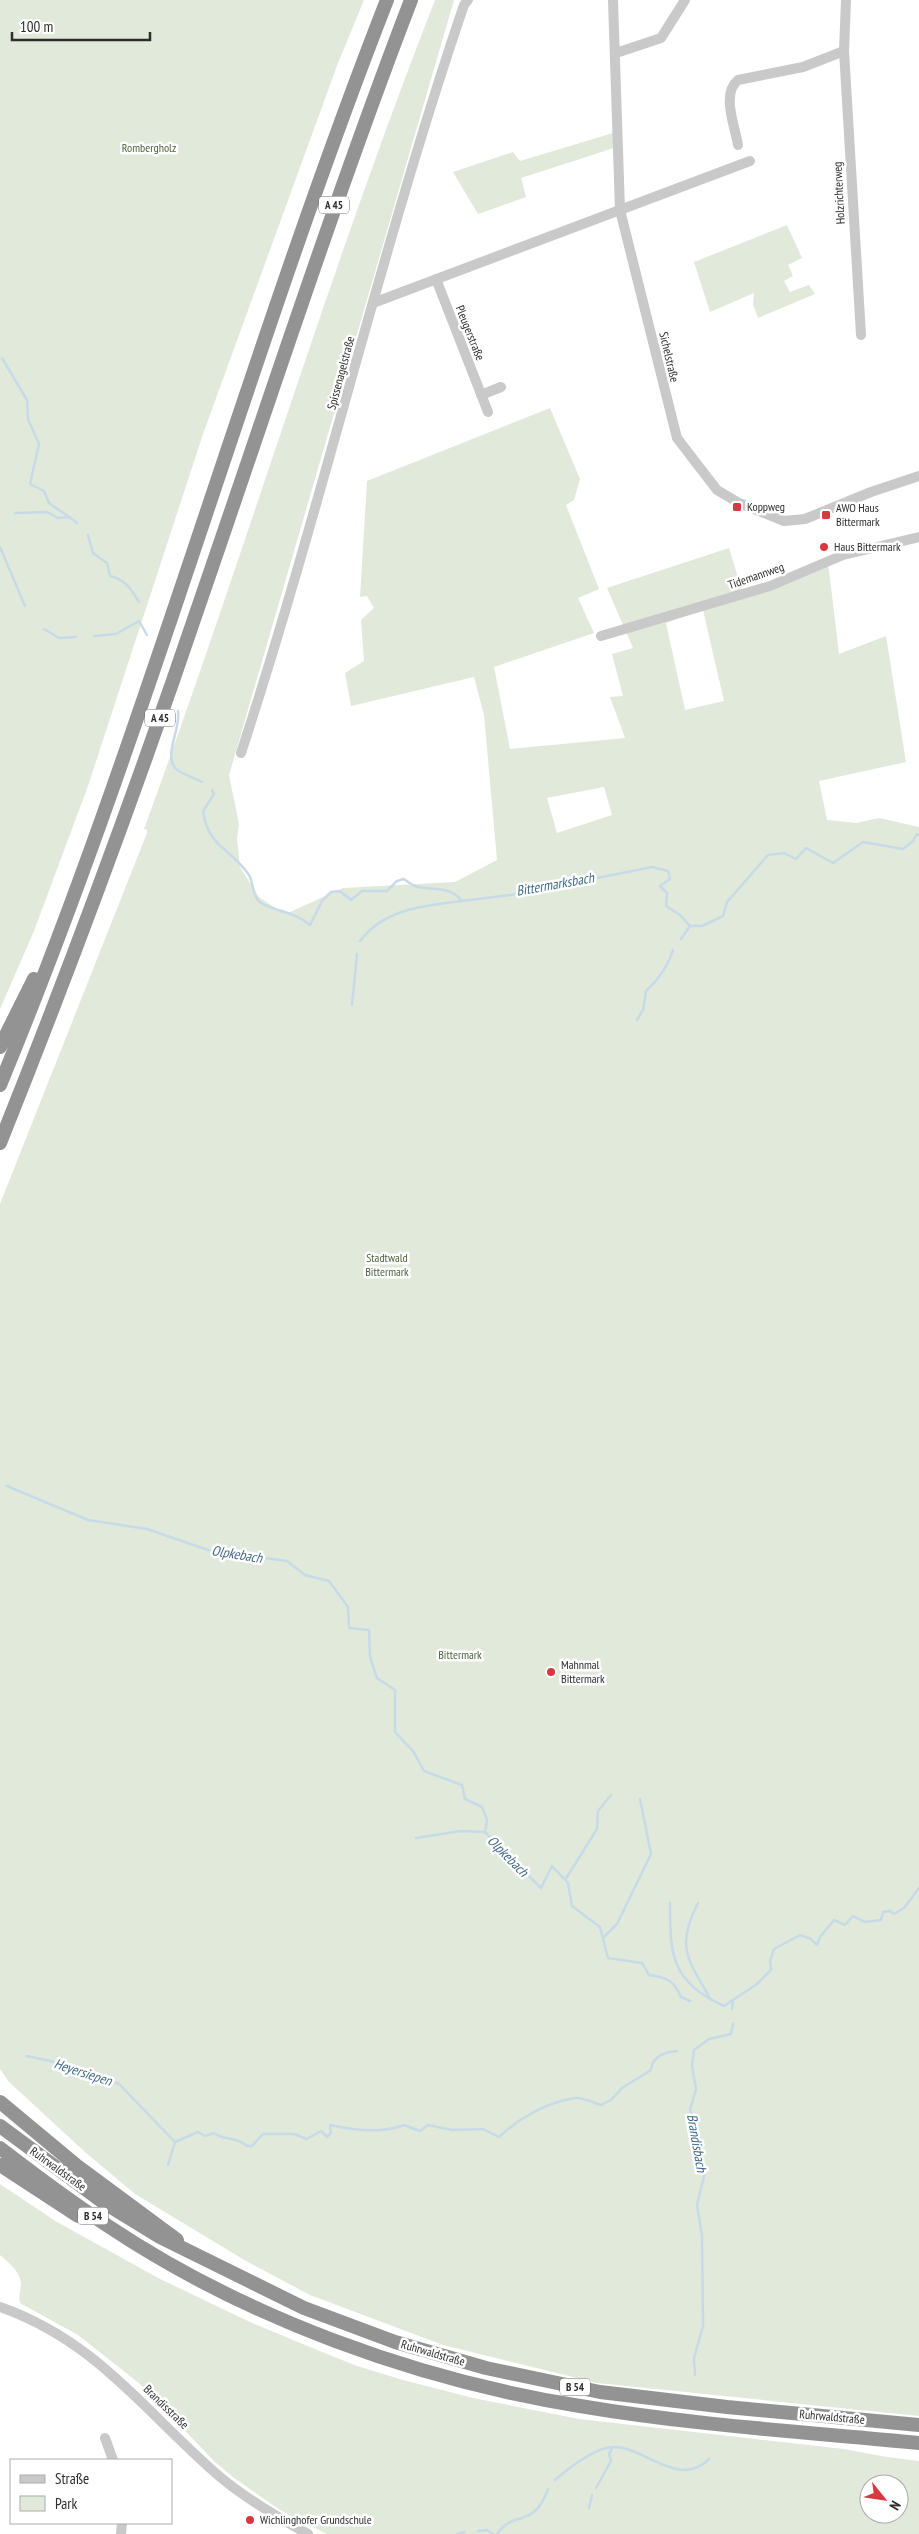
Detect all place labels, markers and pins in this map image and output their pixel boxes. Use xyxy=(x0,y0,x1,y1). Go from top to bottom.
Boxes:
place label: Koppweg xyxy=(747,499,785,514)
place label: AWO Haus Bittermark xyxy=(836,500,880,529)
marker: Koppweg xyxy=(731,501,743,513)
marker: AWO Haus Bittermark xyxy=(820,509,832,521)
place label: Haus Bittermark xyxy=(834,539,901,554)
marker: Haus Bittermark xyxy=(818,541,830,553)
place label: Mahnmal Bittermark xyxy=(561,1657,605,1686)
marker: Mahnmal Bittermark xyxy=(545,1666,557,1678)
place label: Wichlinghofer Grundschule xyxy=(260,2512,372,2527)
marker: Wichlinghofer Grundschule xyxy=(244,2514,256,2526)

